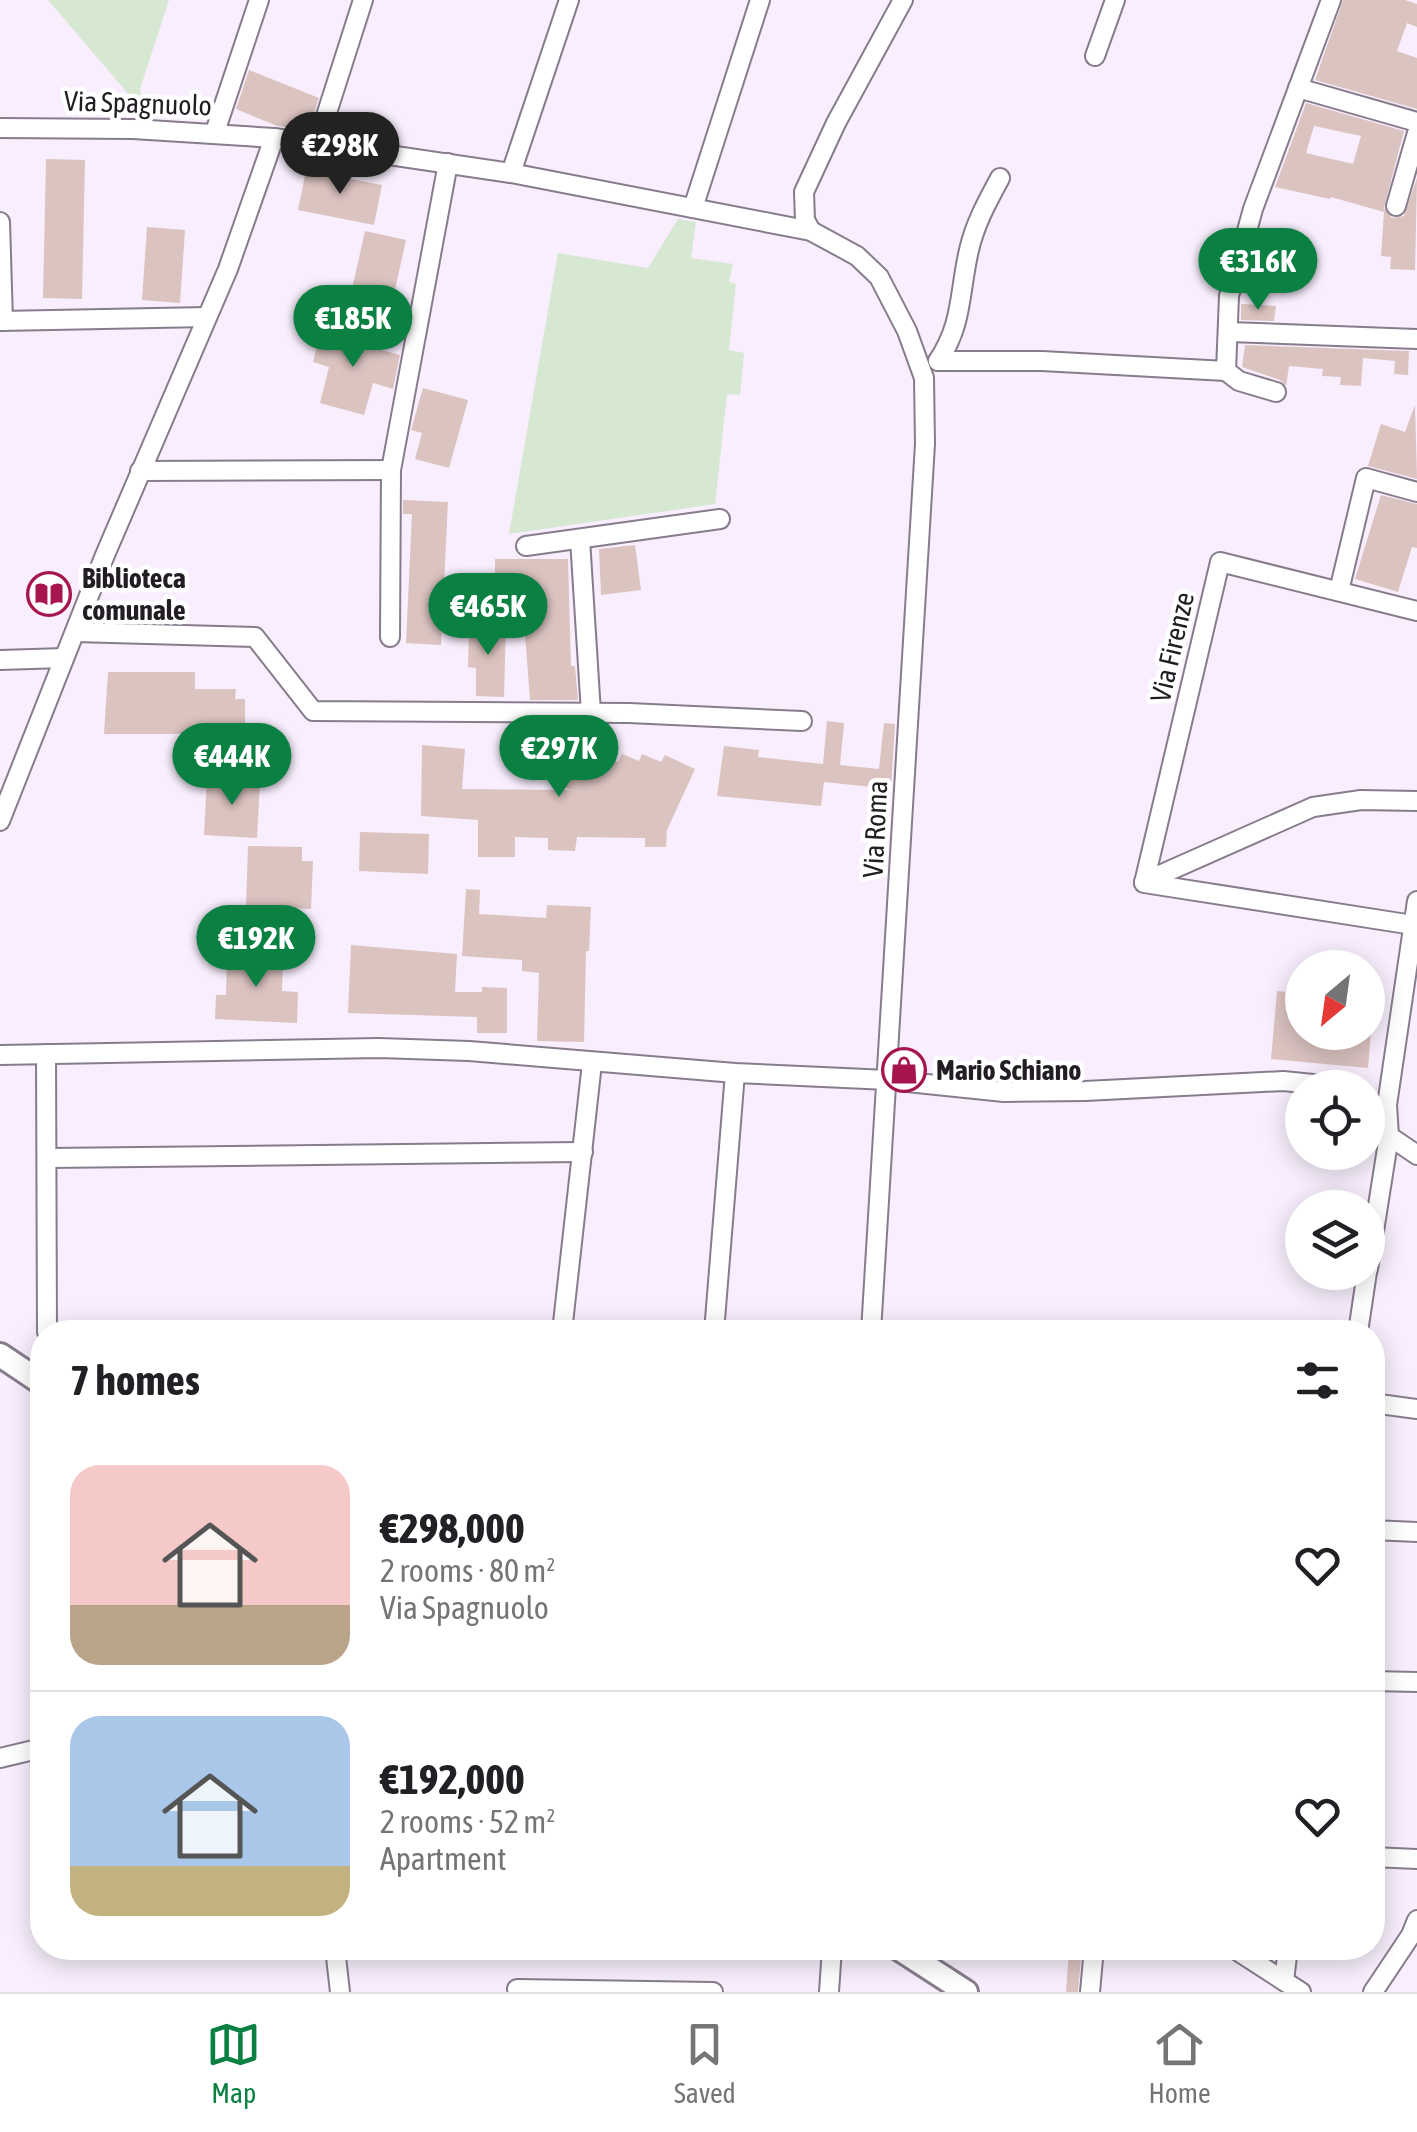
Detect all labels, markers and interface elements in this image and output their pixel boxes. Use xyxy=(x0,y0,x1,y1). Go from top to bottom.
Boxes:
street label: Via Spagnuolo xyxy=(64,84,212,122)
pin: €298K xyxy=(270,112,410,197)
text: €298K xyxy=(302,126,378,163)
pin: €316K xyxy=(1188,228,1328,313)
text: €316K xyxy=(1220,242,1296,279)
pin: €185K xyxy=(283,285,423,370)
text: €185K xyxy=(315,299,391,336)
place label: Biblioteca comunale xyxy=(82,562,186,626)
library icon: Biblioteca comunale xyxy=(26,571,72,617)
pin: €465K xyxy=(418,573,558,658)
text: €465K xyxy=(450,587,526,624)
street label: Via Firenze xyxy=(1144,589,1200,705)
pin: €297K xyxy=(489,715,629,800)
pin: €444K xyxy=(162,723,302,808)
text: €297K xyxy=(521,729,597,766)
text: €444K xyxy=(194,737,270,774)
street label: Via Roma xyxy=(856,780,894,878)
pin: €192K xyxy=(186,905,326,990)
text: €192K xyxy=(218,919,294,956)
north arrow xyxy=(1285,950,1385,1050)
map controls xyxy=(1285,950,1385,1290)
shop icon: Mario Schiano xyxy=(881,1047,927,1093)
place label: Mario Schiano xyxy=(936,1054,1081,1086)
button: locate xyxy=(1285,1070,1385,1170)
button: layers xyxy=(1285,1190,1385,1290)
icon: filters xyxy=(1290,1353,1345,1408)
text: 7 homes xyxy=(70,1356,200,1404)
text: €298,000 xyxy=(380,1504,525,1552)
icon: home xyxy=(150,1505,270,1625)
icon: heart xyxy=(1290,1538,1345,1593)
text: 2 rooms · 80 m² xyxy=(380,1552,555,1589)
text: Via Spagnuolo xyxy=(380,1589,549,1626)
text: €192,000 xyxy=(380,1755,525,1803)
icon: home xyxy=(150,1756,270,1876)
icon: heart xyxy=(1290,1789,1345,1844)
text: 2 rooms · 52 m² xyxy=(380,1803,555,1840)
text: Apartment xyxy=(380,1840,506,1877)
tab: Map xyxy=(206,2017,261,2109)
tab: Saved xyxy=(674,2017,736,2109)
tab: Home xyxy=(1148,2017,1211,2109)

